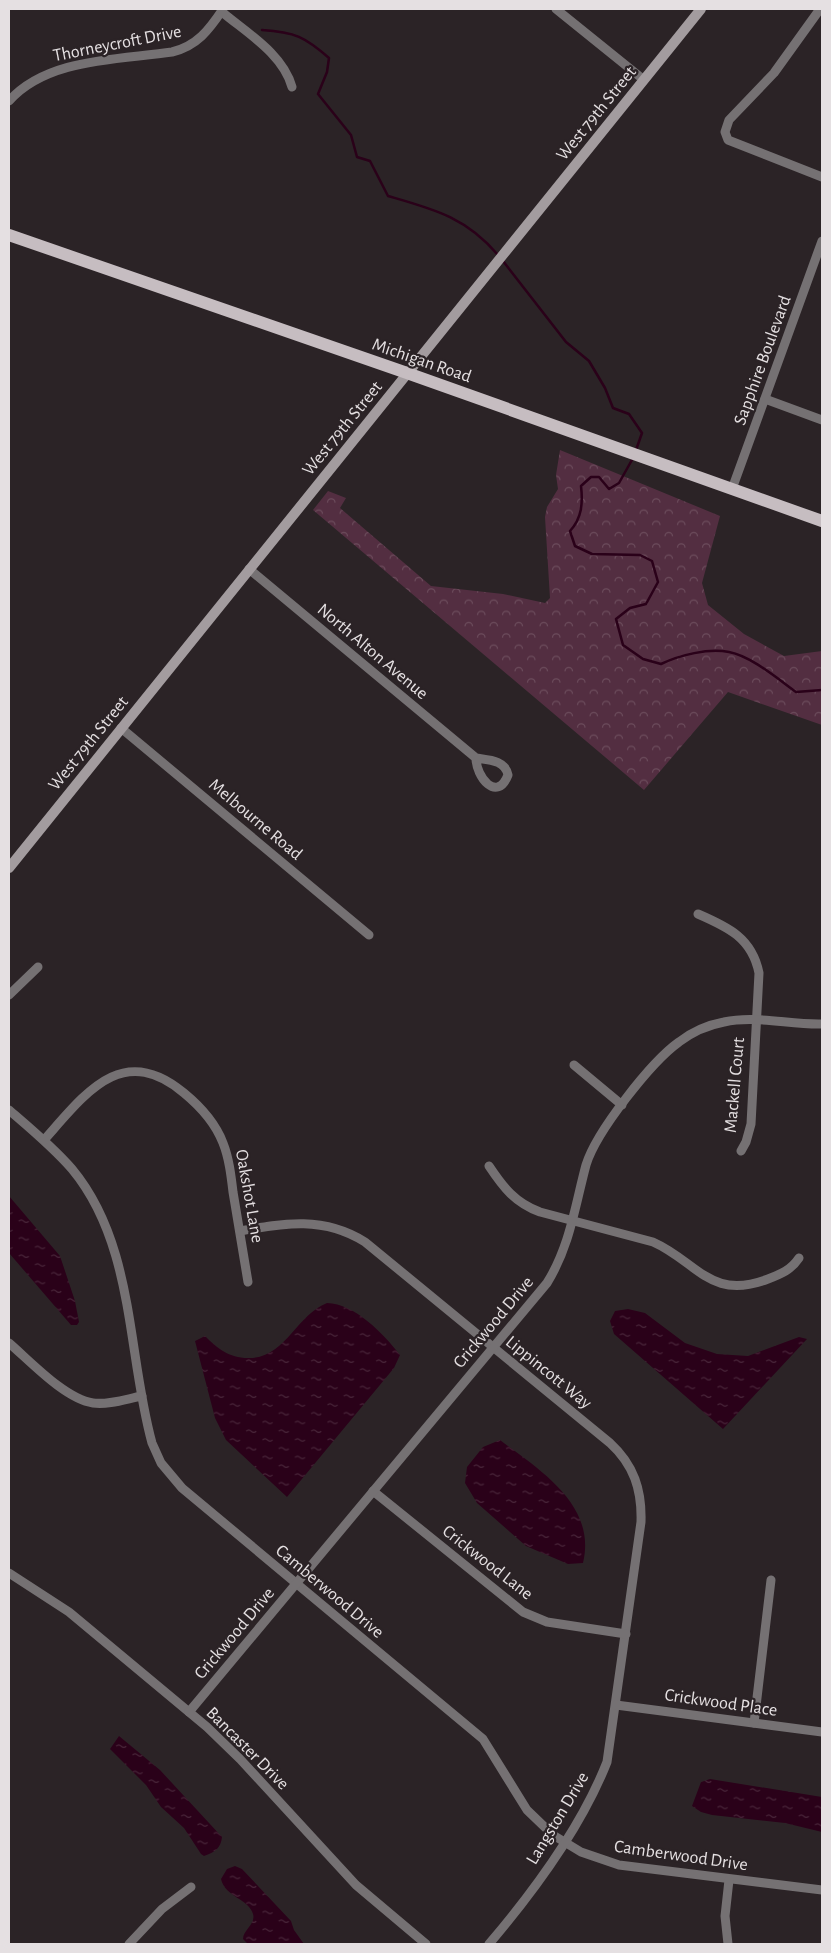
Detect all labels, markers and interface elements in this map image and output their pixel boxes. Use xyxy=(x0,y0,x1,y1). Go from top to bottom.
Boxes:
street label: Thorneycroft Drive xyxy=(52,23,183,65)
street label: West 79th Street xyxy=(553,63,640,164)
street label: Sapphire Boulevard xyxy=(731,293,795,428)
street label: Michigan Road xyxy=(370,336,474,386)
street label: West 79th Street xyxy=(299,378,386,479)
street label: North Alton Avenue xyxy=(314,600,431,703)
street label: West 79th Street xyxy=(45,693,132,794)
street label: Melbourne Road xyxy=(205,776,306,864)
street label: Mackell Court xyxy=(722,1036,748,1134)
street label: Oakshot Lane xyxy=(232,1148,266,1244)
street label: Crickwood Drive xyxy=(450,1273,537,1372)
street label: Lippincott Way xyxy=(502,1333,595,1413)
street label: Crickwood Lane xyxy=(439,1522,536,1604)
street label: Camberwood Drive xyxy=(272,1542,387,1642)
street label: Crickwood Drive xyxy=(191,1584,278,1683)
street label: Crickwood Place xyxy=(663,1686,778,1720)
street label: Bancaster Drive xyxy=(202,1704,292,1794)
street label: Langston Drive xyxy=(523,1769,592,1868)
street label: Camberwood Drive xyxy=(613,1838,749,1874)

